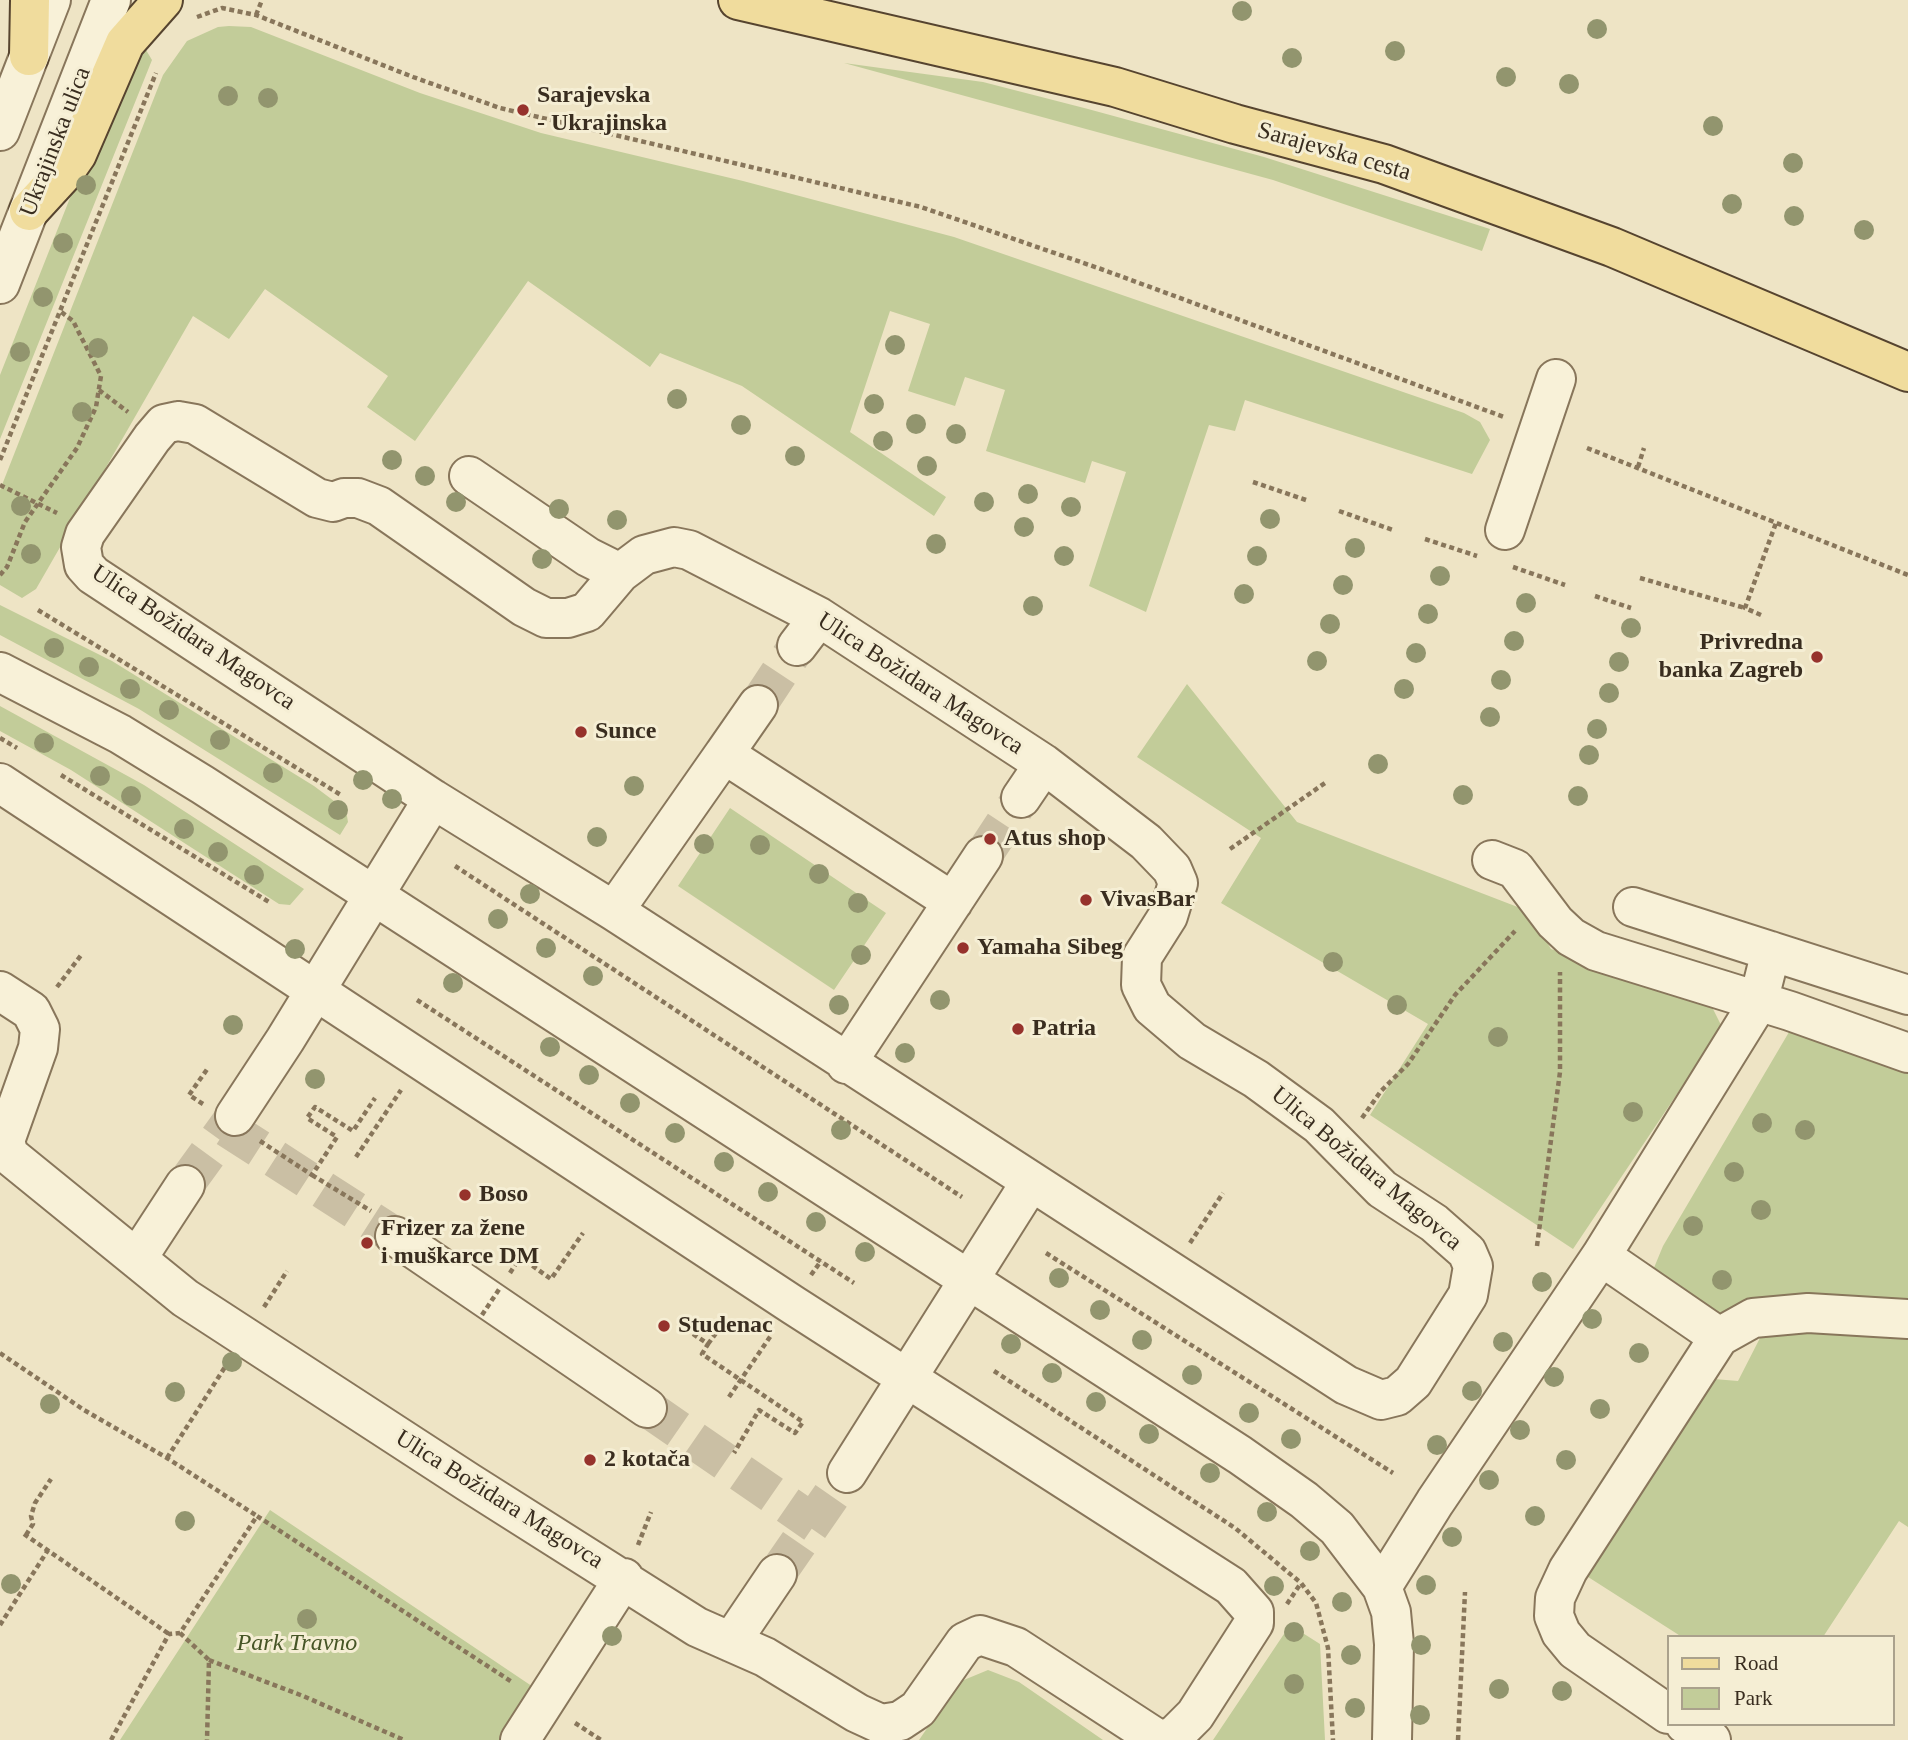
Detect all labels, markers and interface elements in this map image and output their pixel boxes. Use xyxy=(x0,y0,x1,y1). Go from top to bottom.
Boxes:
street label: Ukrajinska ulica xyxy=(14,63,98,221)
place label: Sarajevska - Ukrajinska xyxy=(537,82,667,138)
marker: Sarajevska - Ukrajinska xyxy=(515,102,531,118)
street label: Sarajevska cesta xyxy=(1254,116,1414,188)
street label: Ulica Božidara Magovca xyxy=(86,559,300,717)
street label: Ulica Božidara Magovca xyxy=(812,607,1028,761)
place label: Privredna banka Zagreb xyxy=(1659,629,1803,685)
marker: Privredna banka Zagreb xyxy=(1809,649,1825,665)
place label: Sunce xyxy=(595,718,656,746)
marker: Sunce xyxy=(573,724,589,740)
place label: Atus shop xyxy=(1004,825,1106,853)
marker: Atus shop xyxy=(982,831,998,847)
place label: VivasBar xyxy=(1100,886,1195,914)
marker: VivasBar xyxy=(1078,892,1094,908)
place label: Yamaha Sibeg xyxy=(977,934,1123,962)
marker: Yamaha Sibeg xyxy=(955,940,971,956)
place label: Patria xyxy=(1032,1015,1096,1043)
marker: Patria xyxy=(1010,1021,1026,1037)
street label: Ulica Božidara Magovca xyxy=(1265,1081,1467,1257)
place label: Boso xyxy=(479,1181,528,1209)
marker: Boso xyxy=(457,1187,473,1203)
place label: Frizer za žene i muškarce DM xyxy=(381,1215,539,1271)
marker: Frizer za žene i muškarce DM xyxy=(359,1235,375,1251)
place label: Studenac xyxy=(678,1312,773,1340)
marker: Studenac xyxy=(656,1318,672,1334)
street label: Ulica Božidara Magovca xyxy=(390,1424,608,1576)
place label: 2 kotača xyxy=(604,1446,690,1474)
marker: 2 kotača xyxy=(582,1452,598,1468)
park label: Park Travno xyxy=(237,1630,357,1658)
legend xyxy=(1666,1635,1894,1726)
text: Road xyxy=(1734,1651,1778,1675)
text: Park xyxy=(1734,1686,1773,1710)

